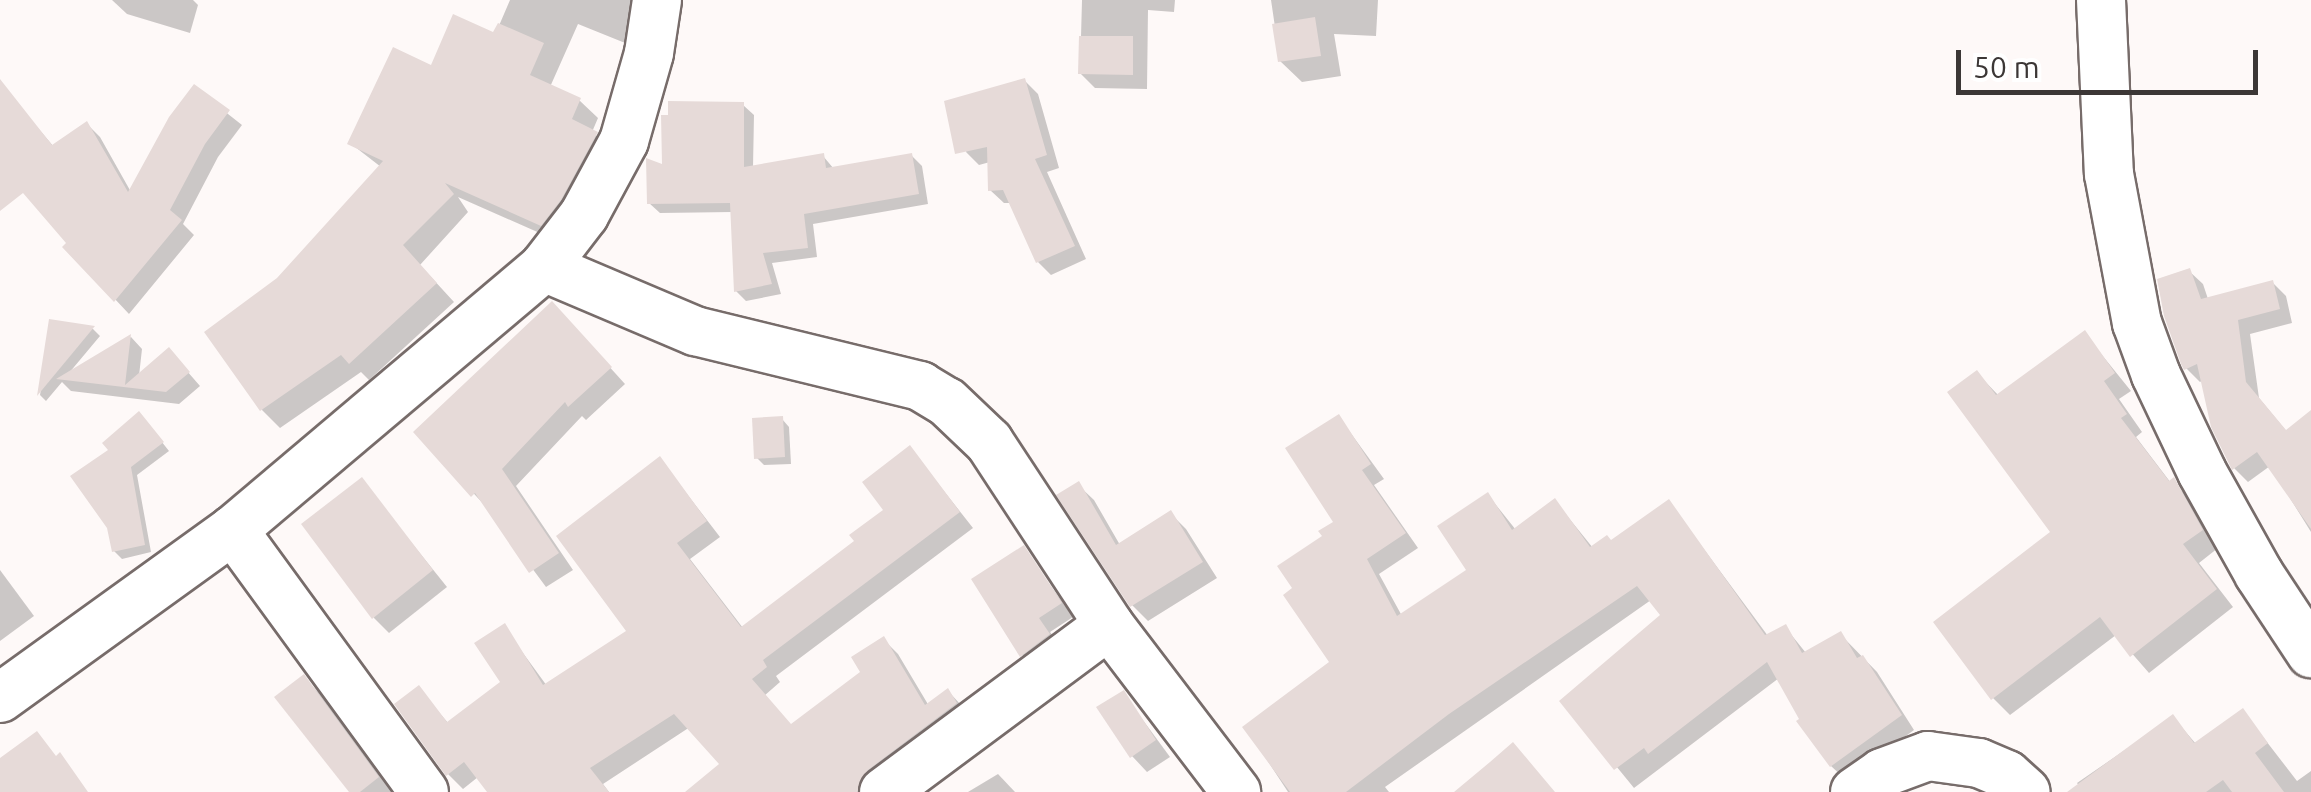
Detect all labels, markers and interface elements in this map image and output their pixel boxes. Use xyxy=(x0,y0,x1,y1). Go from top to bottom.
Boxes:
scale bar xyxy=(1961,30,2264,92)
text: 50 m xyxy=(1973,50,2040,84)

